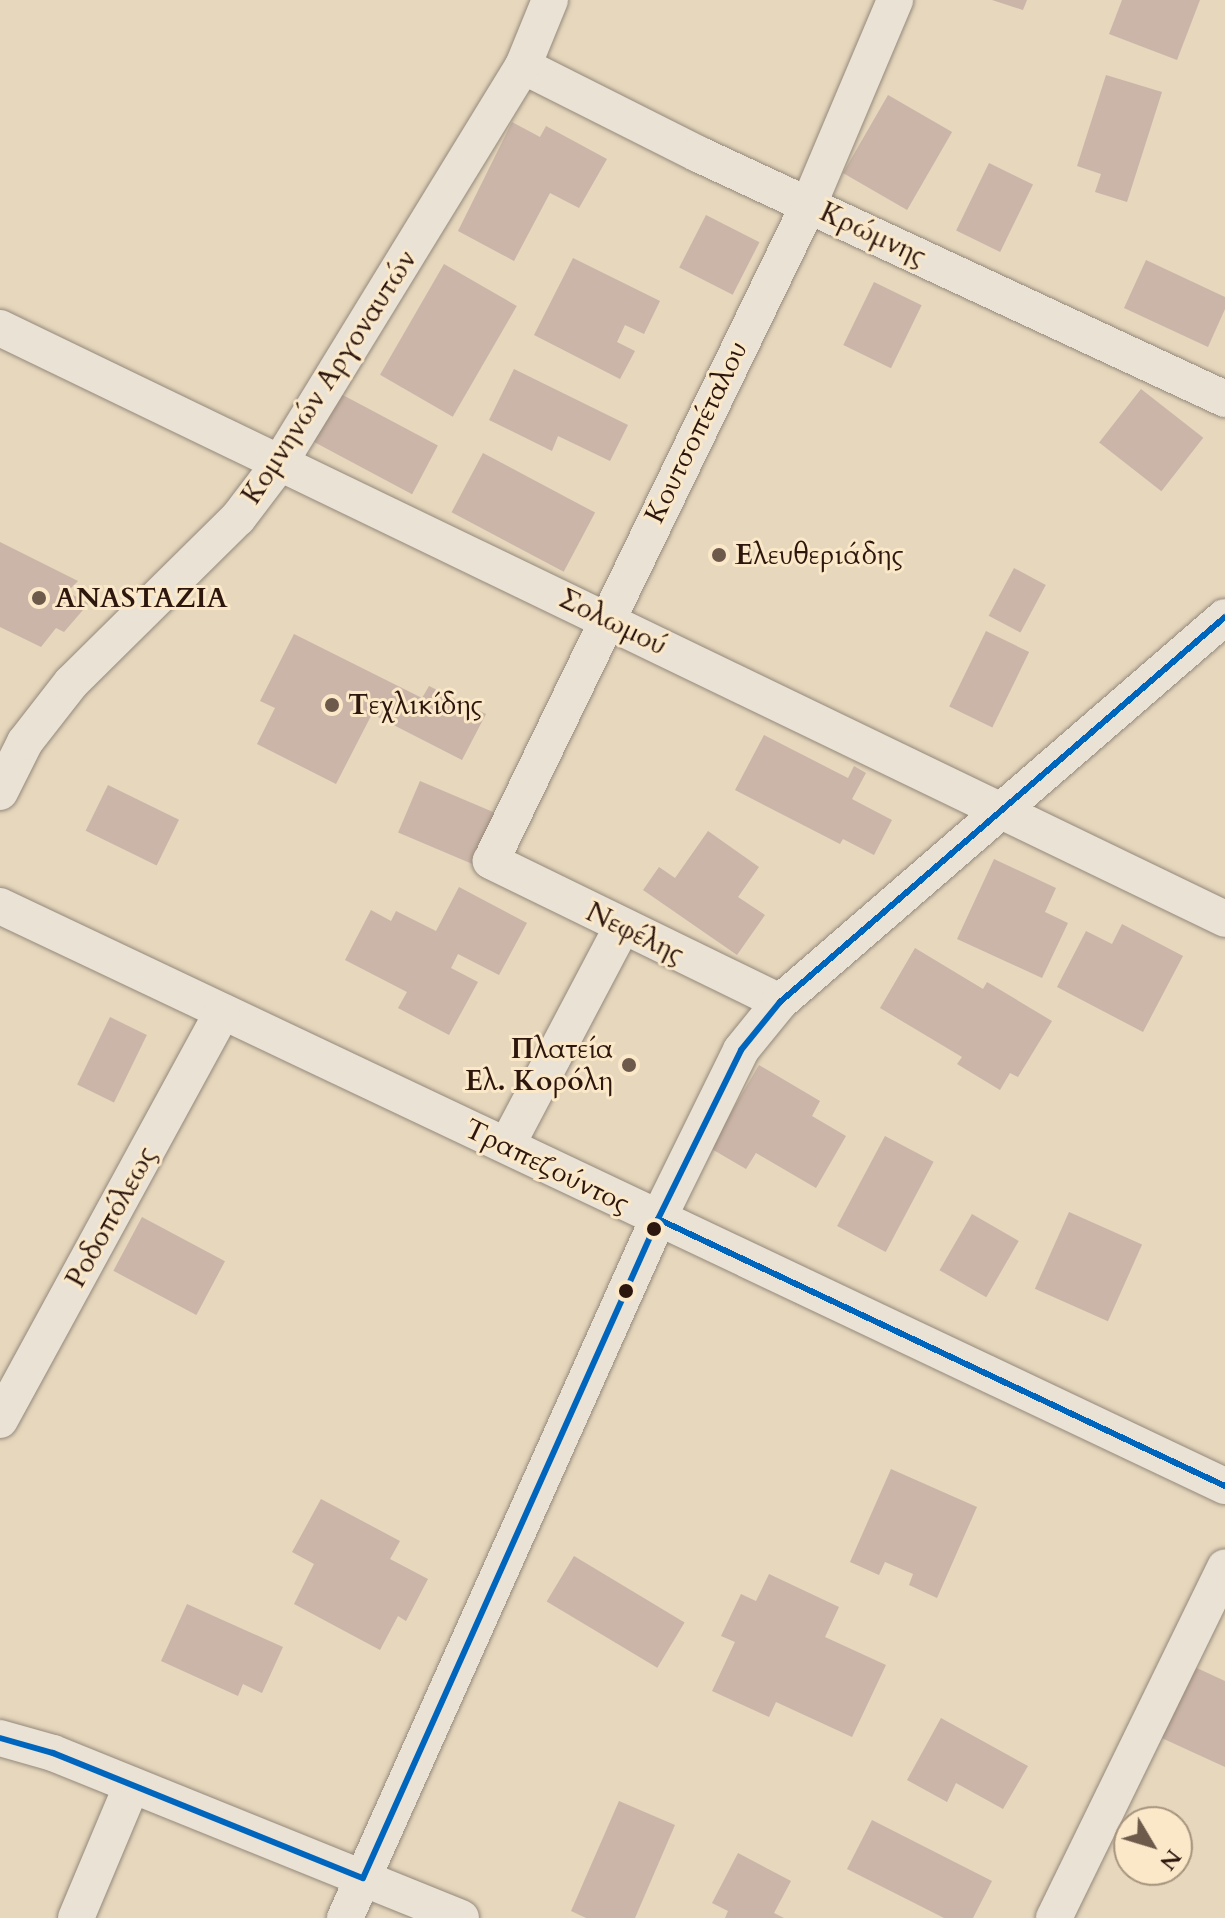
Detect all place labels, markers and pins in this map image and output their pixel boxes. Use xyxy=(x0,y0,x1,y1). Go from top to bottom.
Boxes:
place label: Ελευθεριάδης xyxy=(735,538,903,572)
marker: Ελευθεριάδης xyxy=(710,546,728,564)
place label: ANASTAZIA xyxy=(55,581,228,615)
marker: ANASTAZIA xyxy=(30,589,48,607)
place label: Τεχλικίδης xyxy=(348,688,483,722)
marker: Τεχλικίδης xyxy=(323,696,341,714)
place label: Πλατεία Ελ. Κορόλη xyxy=(465,1032,613,1098)
marker: Πλατεία Ελ. Κορόλη xyxy=(620,1056,638,1074)
unlabelled marker xyxy=(646,1221,662,1237)
unlabelled marker xyxy=(618,1283,634,1299)

